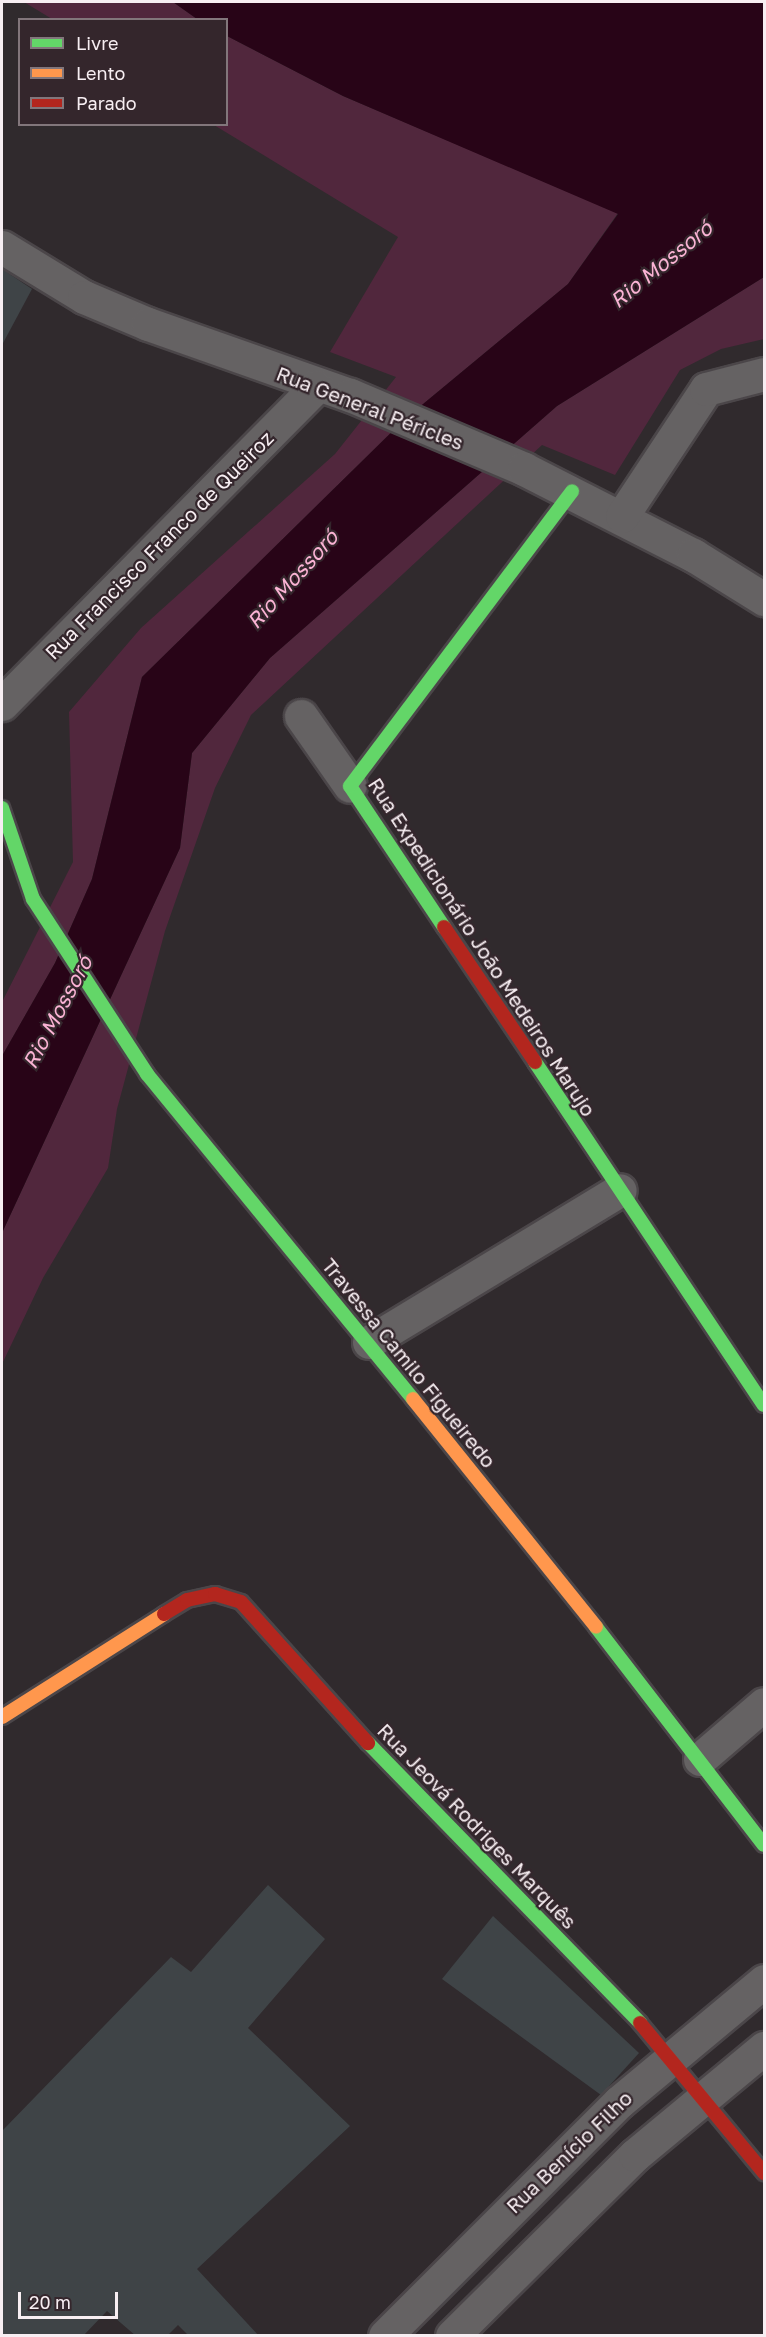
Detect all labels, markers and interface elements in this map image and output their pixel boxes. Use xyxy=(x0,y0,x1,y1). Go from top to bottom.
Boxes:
legend xyxy=(18,18,228,126)
text: Livre xyxy=(76,32,118,54)
text: Lento xyxy=(76,62,125,84)
text: Parado xyxy=(76,92,137,114)
water label: Rio Mossoró xyxy=(605,215,717,313)
street label: Rua General Péricles xyxy=(273,361,467,455)
street label: Rua Francisco Franco de Queiroz xyxy=(40,426,278,664)
water label: Rio Mossoró xyxy=(241,525,343,633)
street label: Rua Expedicionário João Medeiros Marujo xyxy=(363,773,601,1121)
water label: Rio Mossoró xyxy=(17,951,97,1073)
street label: Travessa Camilo Figueiredo xyxy=(317,1254,501,1472)
street label: Rua Jeová Rodriges Marquês xyxy=(373,1718,581,1934)
street label: Rua Benício Filho xyxy=(501,2086,637,2218)
scale bar xyxy=(21,2280,122,2318)
text: 20 m xyxy=(29,2291,71,2313)

